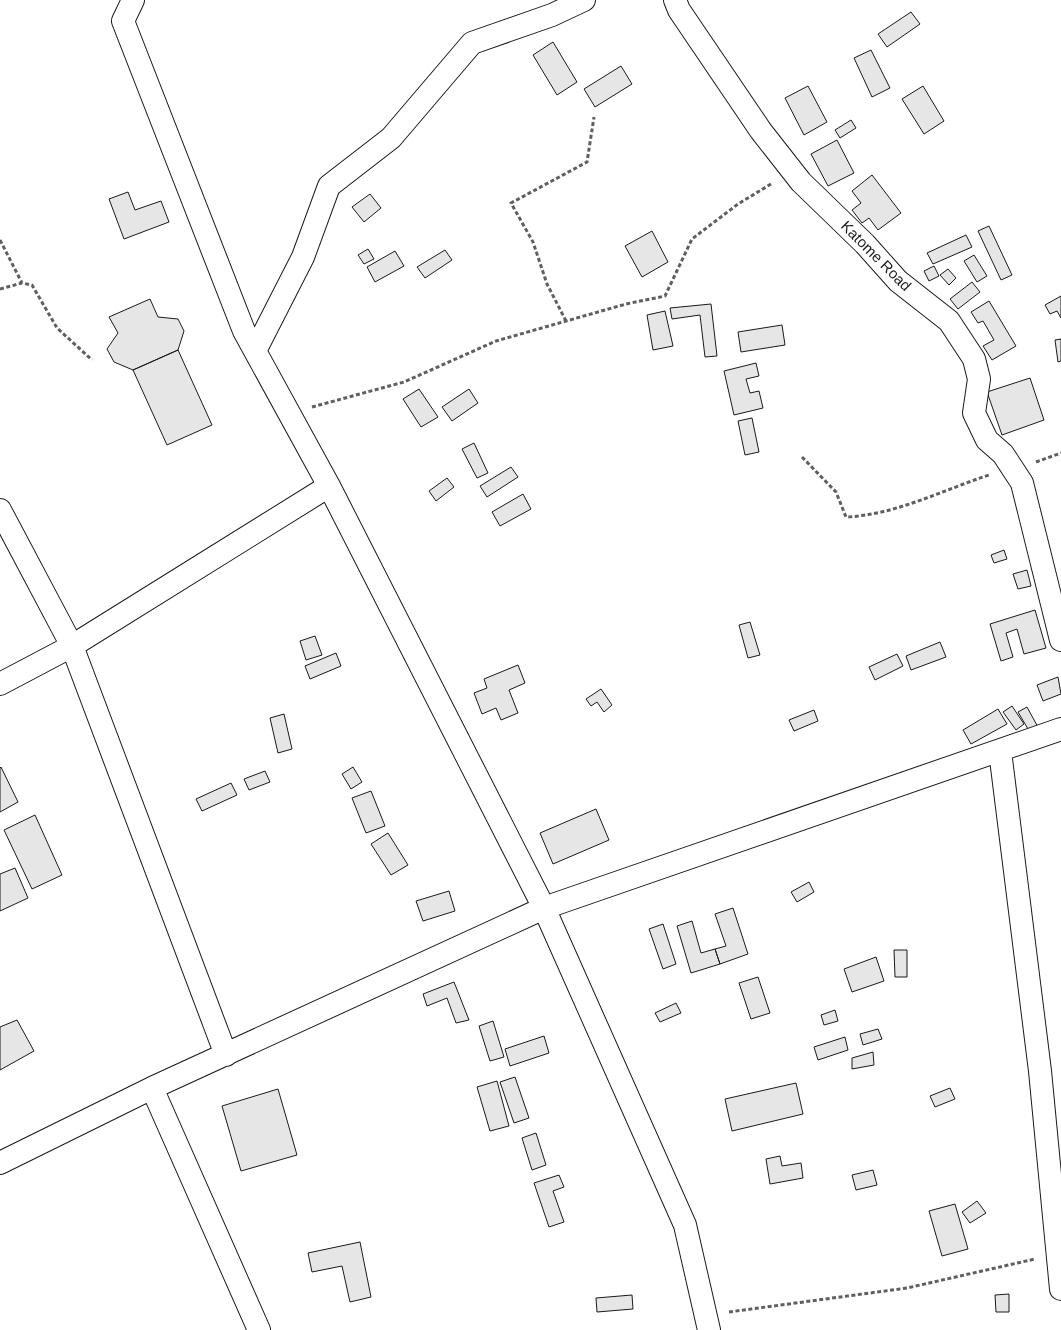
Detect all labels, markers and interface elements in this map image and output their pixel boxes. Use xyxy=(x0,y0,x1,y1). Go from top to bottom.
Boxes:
street label: Katome Road xyxy=(838,217,915,294)

